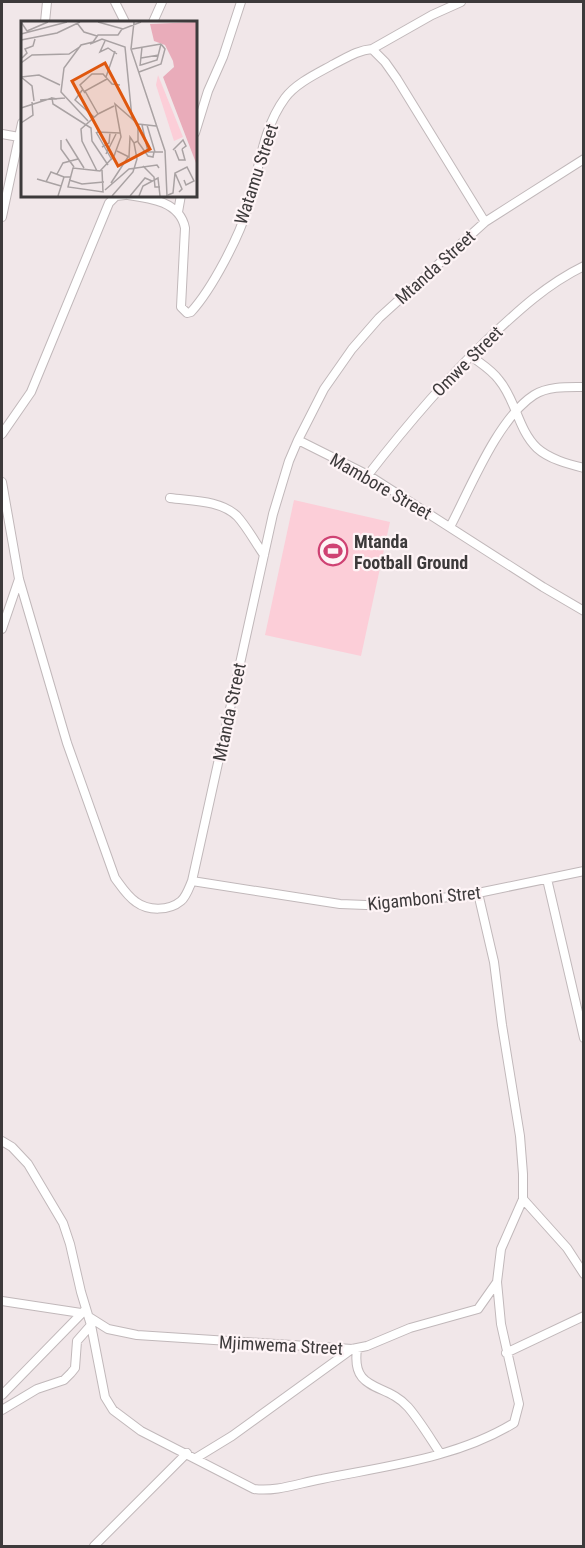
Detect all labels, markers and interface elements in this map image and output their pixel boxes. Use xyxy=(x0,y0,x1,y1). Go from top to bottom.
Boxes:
inset map xyxy=(21,21,196,196)
street label: Watamu Street xyxy=(230,121,282,227)
street label: Mtanda Street xyxy=(391,226,479,308)
street label: Omwe Street xyxy=(427,321,507,401)
street label: Mambore Street xyxy=(326,448,436,524)
place label: Mtanda Football Ground xyxy=(354,531,468,573)
sports icon: Mtanda Football Ground xyxy=(317,535,349,567)
street label: Mtanda Street xyxy=(208,661,250,763)
street label: Kigamboni Stret xyxy=(366,882,482,914)
street label: Mjimwema Street xyxy=(219,1331,343,1359)

